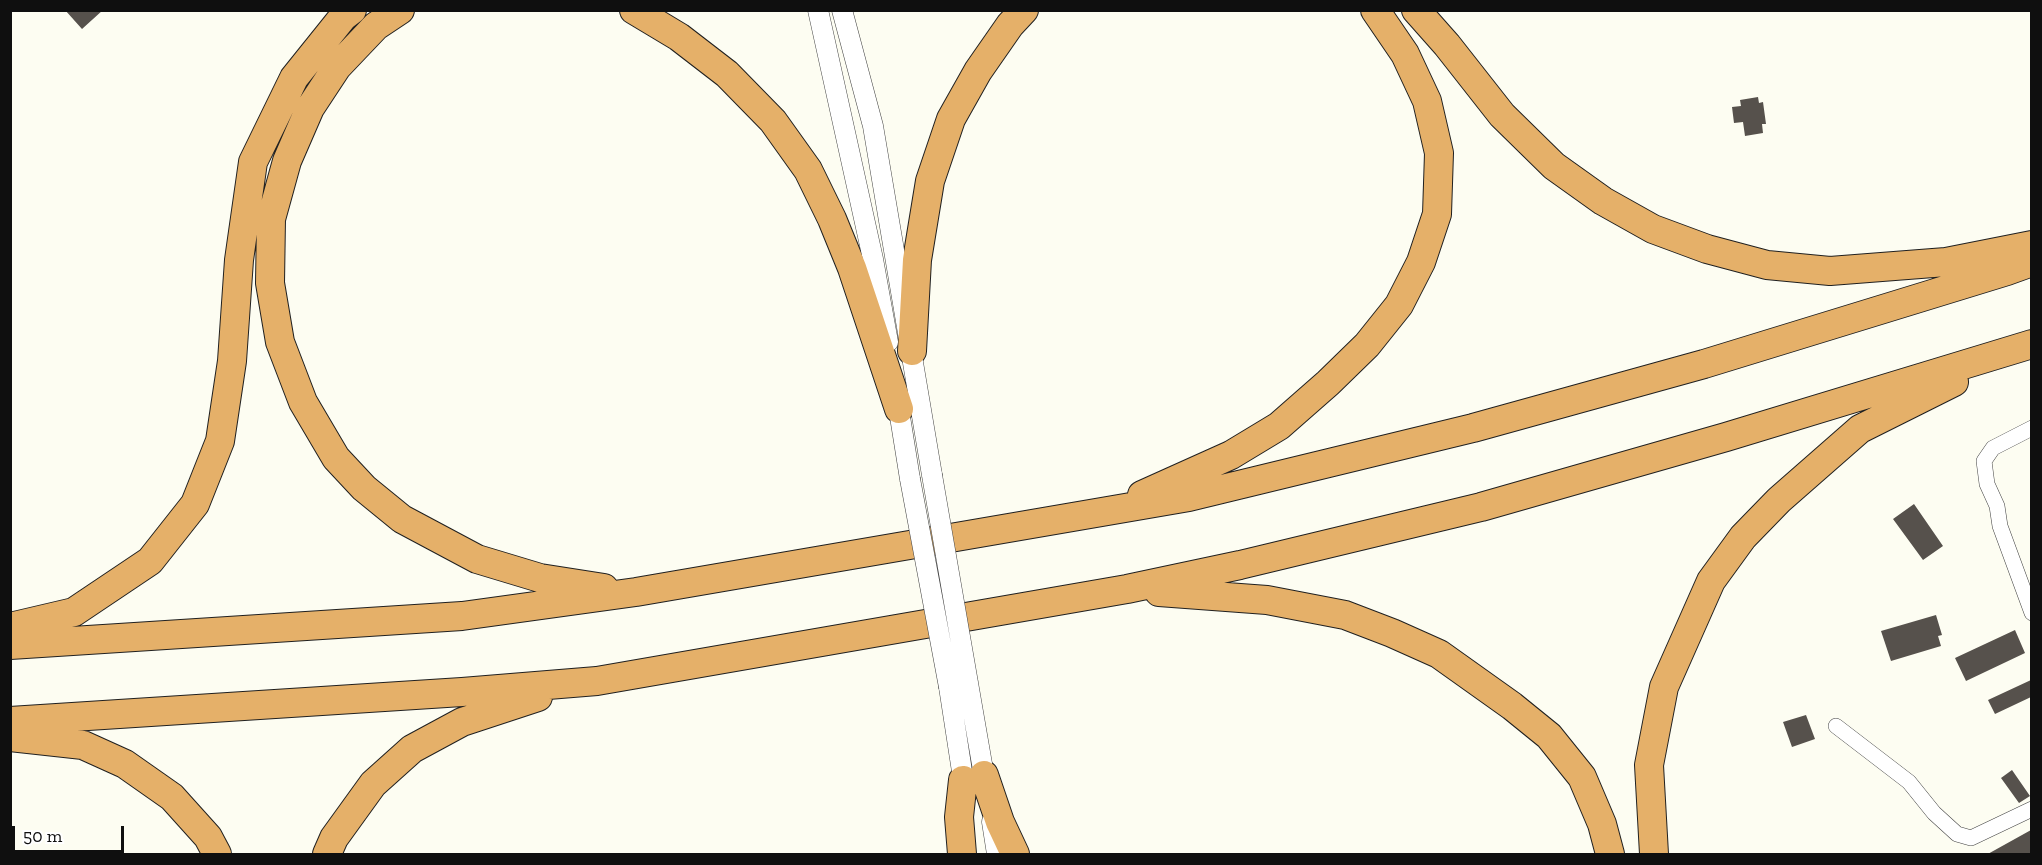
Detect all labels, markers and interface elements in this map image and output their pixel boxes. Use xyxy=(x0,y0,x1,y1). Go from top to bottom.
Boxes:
scale bar xyxy=(15,814,128,852)
text: 50 m xyxy=(23,825,62,847)

